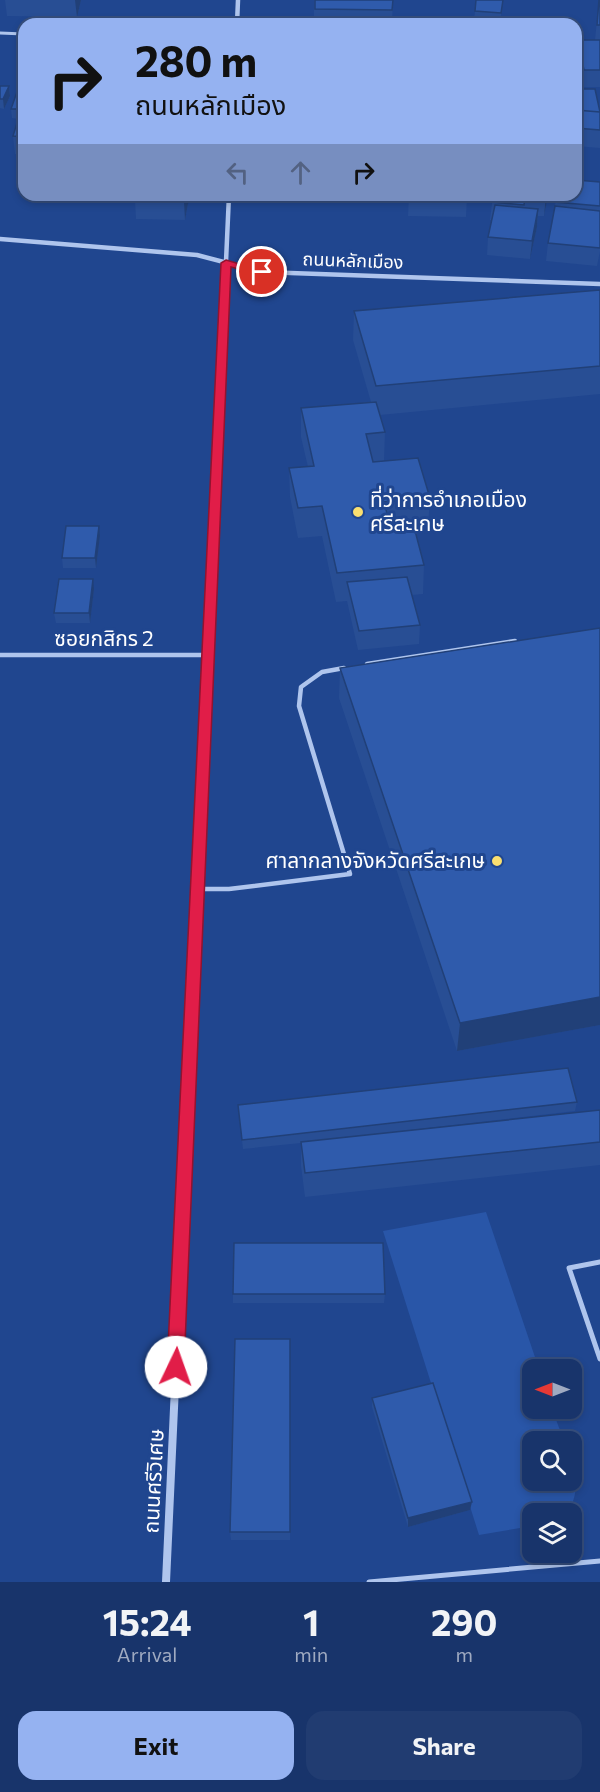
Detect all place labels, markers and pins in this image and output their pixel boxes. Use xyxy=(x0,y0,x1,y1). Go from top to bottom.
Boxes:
pin xyxy=(236,246,287,297)
place label: ที่ว่าการอำเภอเมือง ศรีสะเกษ xyxy=(370,485,527,535)
marker: ที่ว่าการอำเภอเมือง ศรีสะเกษ xyxy=(351,505,365,519)
place label: ศาลากลางจังหวัดศรีสะเกษ xyxy=(266,847,485,872)
marker: ศาลากลางจังหวัดศรีสะเกษ xyxy=(490,854,504,868)

